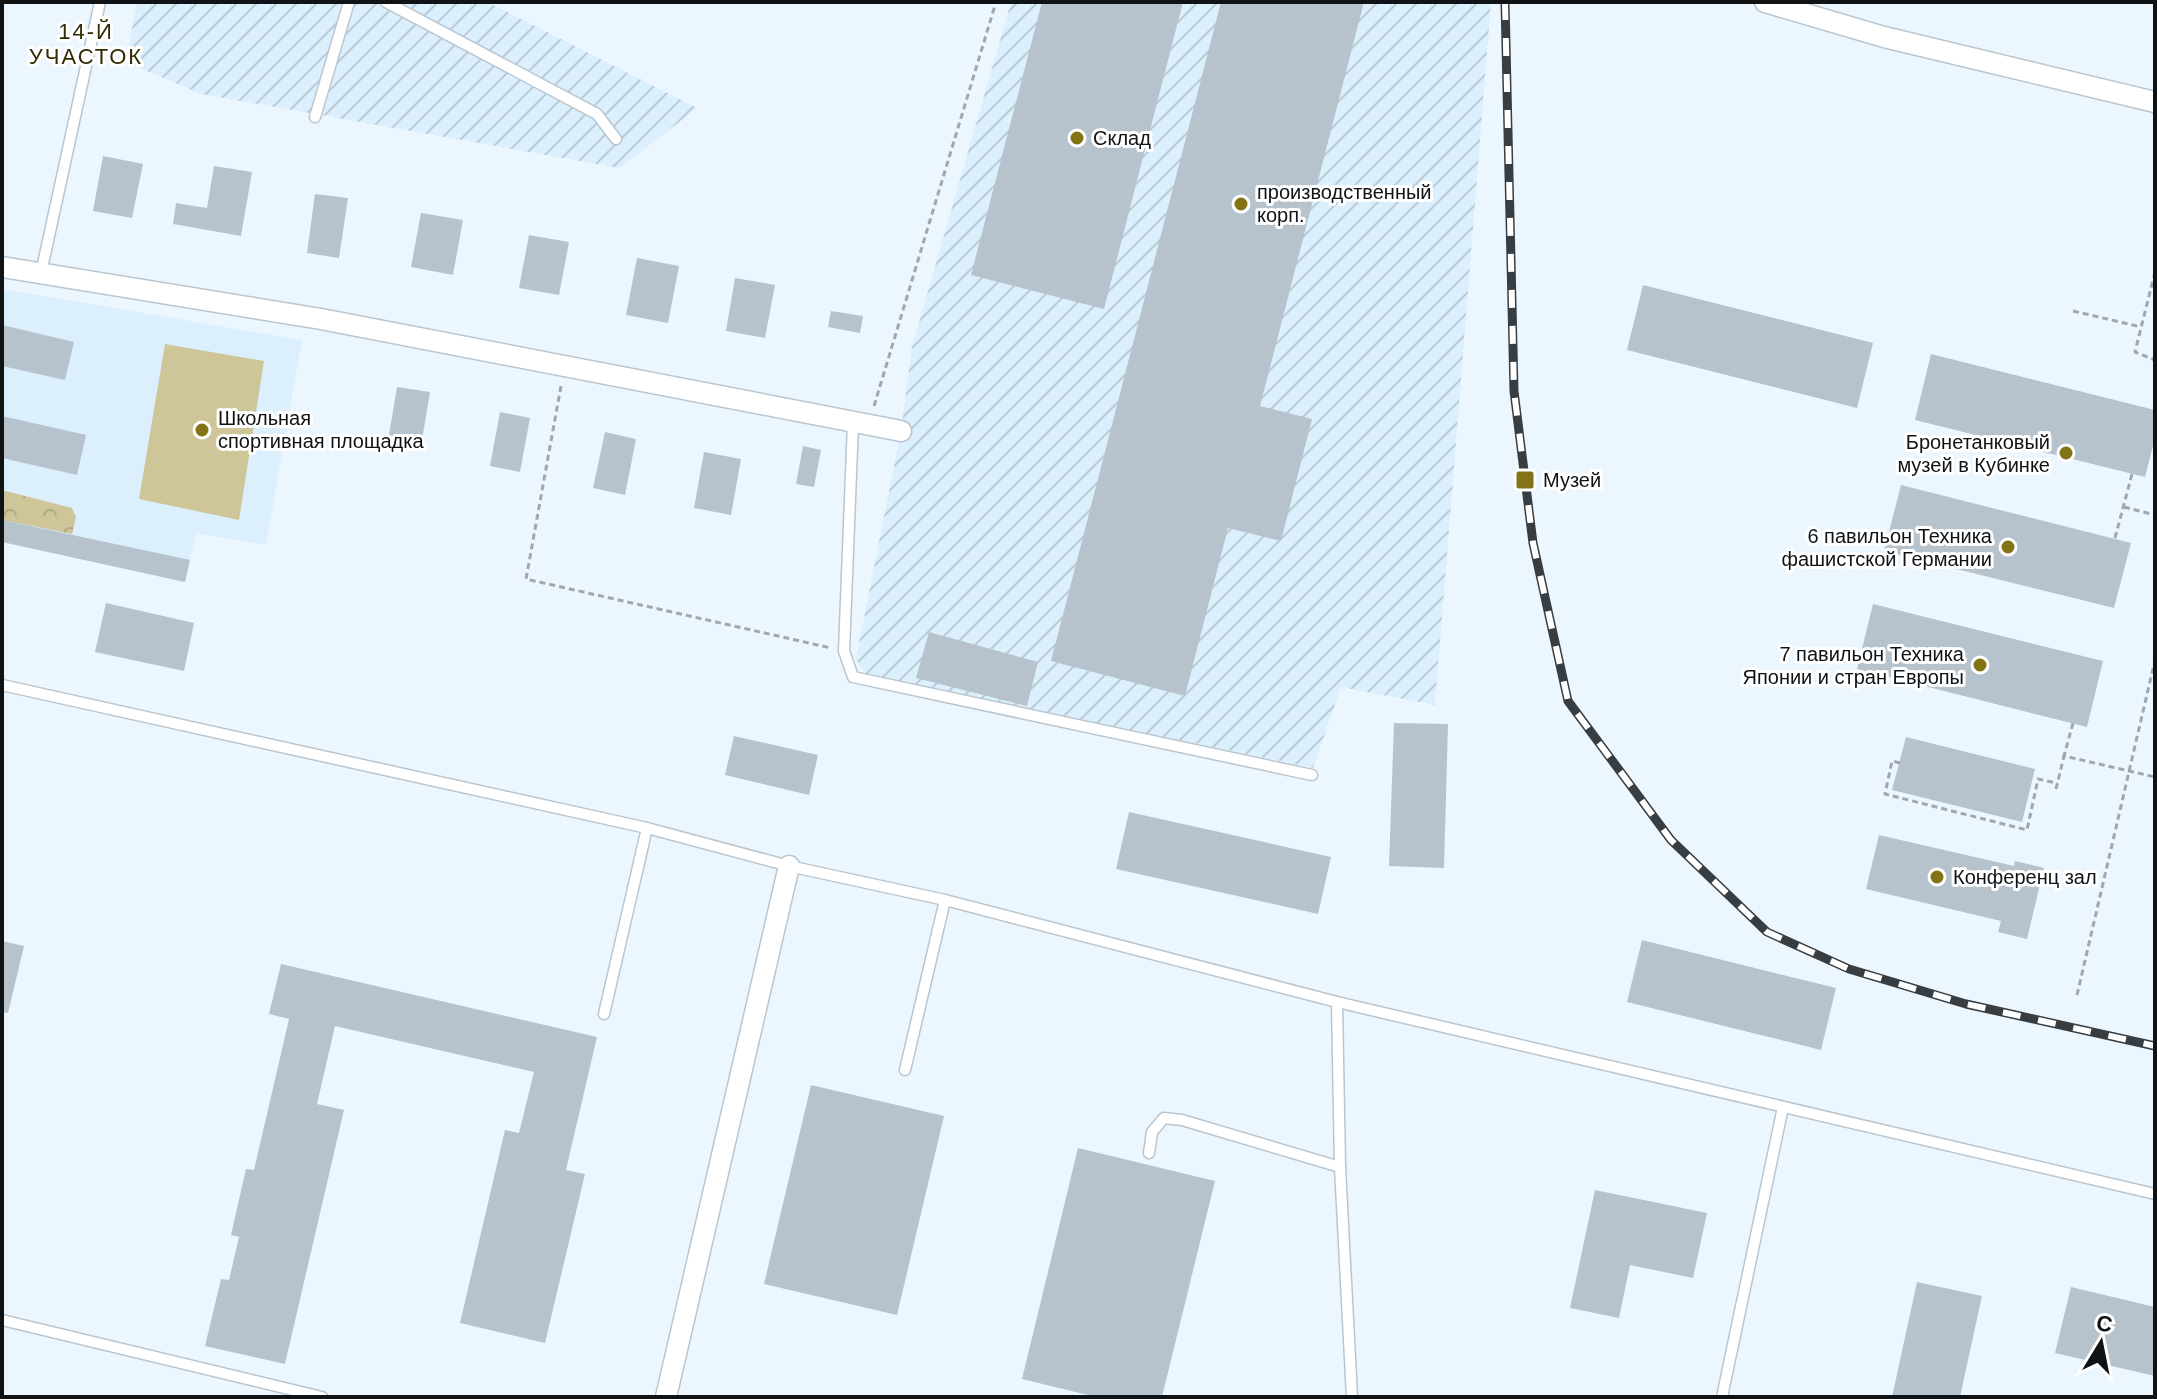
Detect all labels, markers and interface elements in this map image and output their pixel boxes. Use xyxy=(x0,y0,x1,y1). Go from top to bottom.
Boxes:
district label: 14-Й УЧАСТОК xyxy=(29,19,143,69)
place label: Склад xyxy=(1093,127,1151,149)
marker: Склад xyxy=(1068,129,1086,147)
place label: производственный корп. xyxy=(1257,181,1432,226)
marker: производственный корп. xyxy=(1232,195,1250,213)
place label: Школьная спортивная площадка xyxy=(218,407,424,452)
marker: Школьная спортивная площадка xyxy=(193,421,211,439)
place label: Бронетанковый музей в Кубинке xyxy=(1897,431,2050,476)
marker: Бронетанковый музей в Кубинке xyxy=(2057,444,2075,462)
marker: Музей xyxy=(1514,469,1536,491)
place label: Музей xyxy=(1543,469,1601,491)
place label: 6 павильон Техника фашистской Германии xyxy=(1781,525,1993,570)
marker: 6 павильон Техника фашистской Германии xyxy=(1999,538,2017,556)
place label: 7 павильон Техника Японии и стран Европы xyxy=(1743,643,1965,688)
marker: 7 павильон Техника Японии и стран Европы xyxy=(1971,656,1989,674)
place label: Конференц зал xyxy=(1953,866,2097,888)
marker: Конференц зал xyxy=(1928,868,1946,886)
north arrow xyxy=(2061,1303,2141,1383)
text: С xyxy=(2094,1310,2114,1338)

